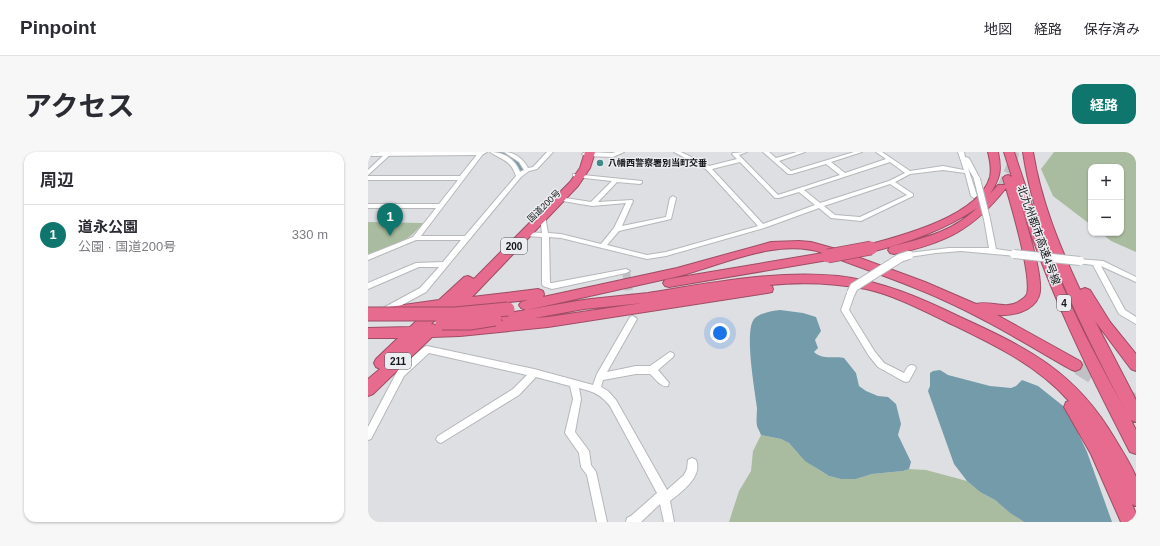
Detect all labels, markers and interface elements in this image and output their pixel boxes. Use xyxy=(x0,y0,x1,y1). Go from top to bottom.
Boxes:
text: Pinpoint xyxy=(20,17,96,38)
text: 地図 xyxy=(984,21,1012,37)
text: 経路 xyxy=(1034,21,1062,37)
text: 保存済み xyxy=(1084,21,1140,37)
button: 経路 xyxy=(1072,84,1136,124)
text: アクセス xyxy=(24,91,135,122)
marker: 八幡西警察署別当町交番 xyxy=(595,158,605,168)
place label: 八幡西警察署別当町交番 xyxy=(608,158,707,168)
map controls xyxy=(1088,164,1124,236)
button: + xyxy=(1088,164,1124,200)
text: 周辺 xyxy=(40,171,74,190)
street label: 北九州都市高速4号線 xyxy=(1015,184,1063,286)
street label: 国道200号 xyxy=(525,188,563,224)
button: − xyxy=(1088,200,1124,236)
pin: 1 xyxy=(377,203,403,236)
text: 道永公園 xyxy=(78,218,138,235)
text: 1 xyxy=(49,227,57,242)
text: 330 m xyxy=(292,227,328,242)
road number: 200 xyxy=(501,238,527,254)
text: 公園 · 国道200号 xyxy=(78,239,176,254)
road number: 4 xyxy=(1057,295,1071,311)
your location xyxy=(710,323,730,343)
road number: 211 xyxy=(385,353,411,369)

